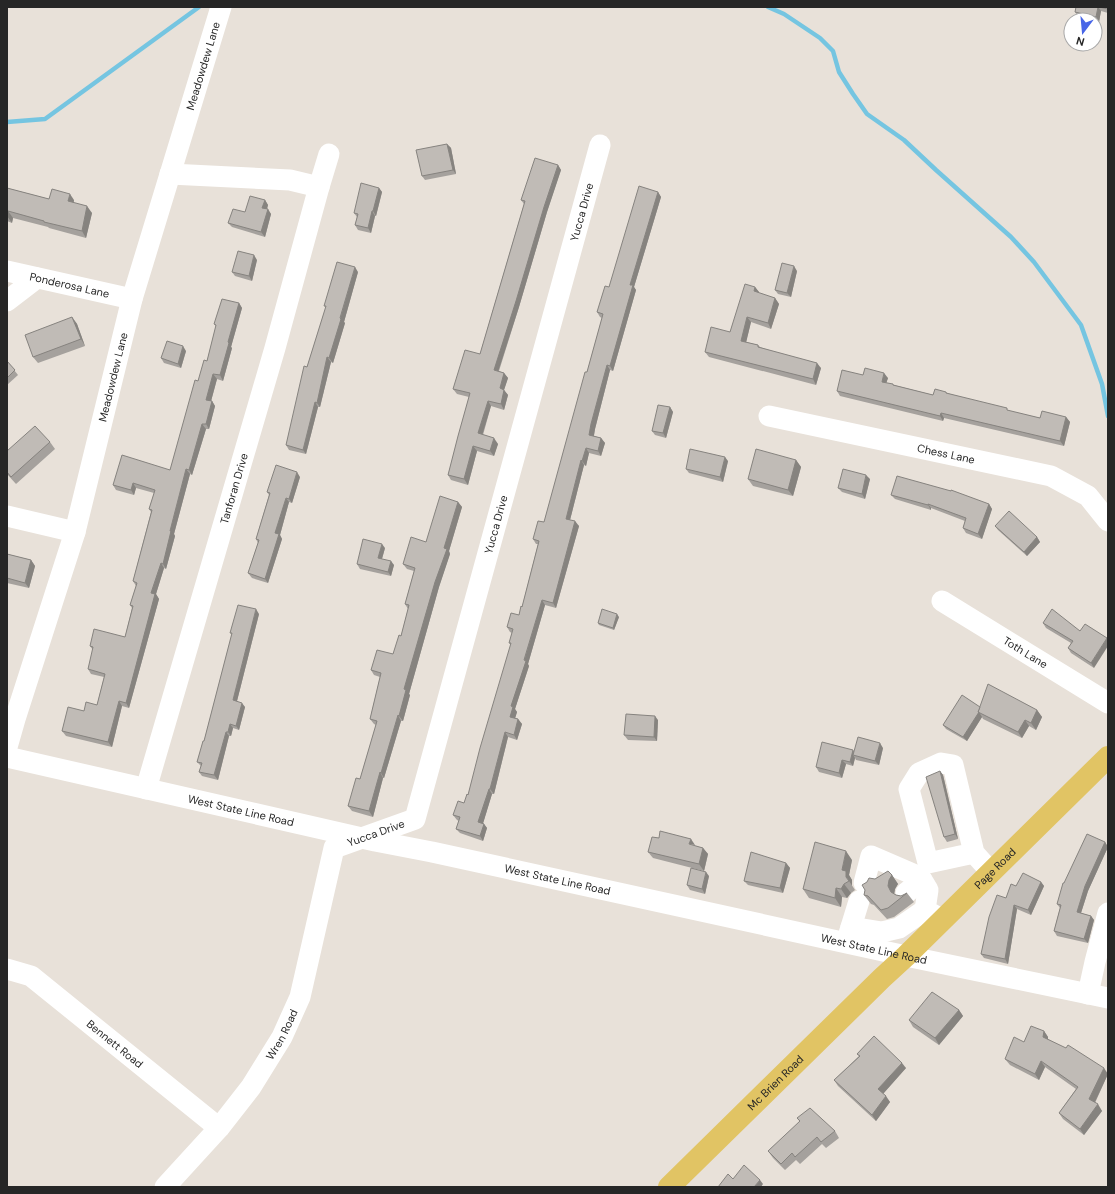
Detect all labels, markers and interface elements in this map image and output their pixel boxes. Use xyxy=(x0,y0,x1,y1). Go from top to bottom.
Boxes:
north arrow xyxy=(1063,12,1103,52)
street label: Meadowdew Lane xyxy=(183,20,223,112)
text: N xyxy=(1074,34,1086,49)
street label: Yucca Drive xyxy=(567,181,596,243)
street label: Ponderosa Lane xyxy=(28,269,111,301)
street label: Meadowdew Lane xyxy=(95,331,131,423)
street label: Chess Lane xyxy=(916,441,976,467)
street label: Tanforan Drive xyxy=(217,452,251,526)
street label: Yucca Drive xyxy=(481,494,511,555)
street label: Toth Lane xyxy=(1001,633,1050,671)
street label: West State Line Road xyxy=(187,792,295,829)
street label: Yucca Drive xyxy=(345,816,406,850)
street label: Page Road xyxy=(971,845,1019,892)
street label: West State Line Road xyxy=(503,861,612,898)
street label: West State Line Road xyxy=(820,931,928,967)
street label: Wren Road xyxy=(263,1007,301,1062)
street label: Bennett Road xyxy=(84,1017,146,1071)
street label: Mc Brien Road xyxy=(744,1052,806,1113)

